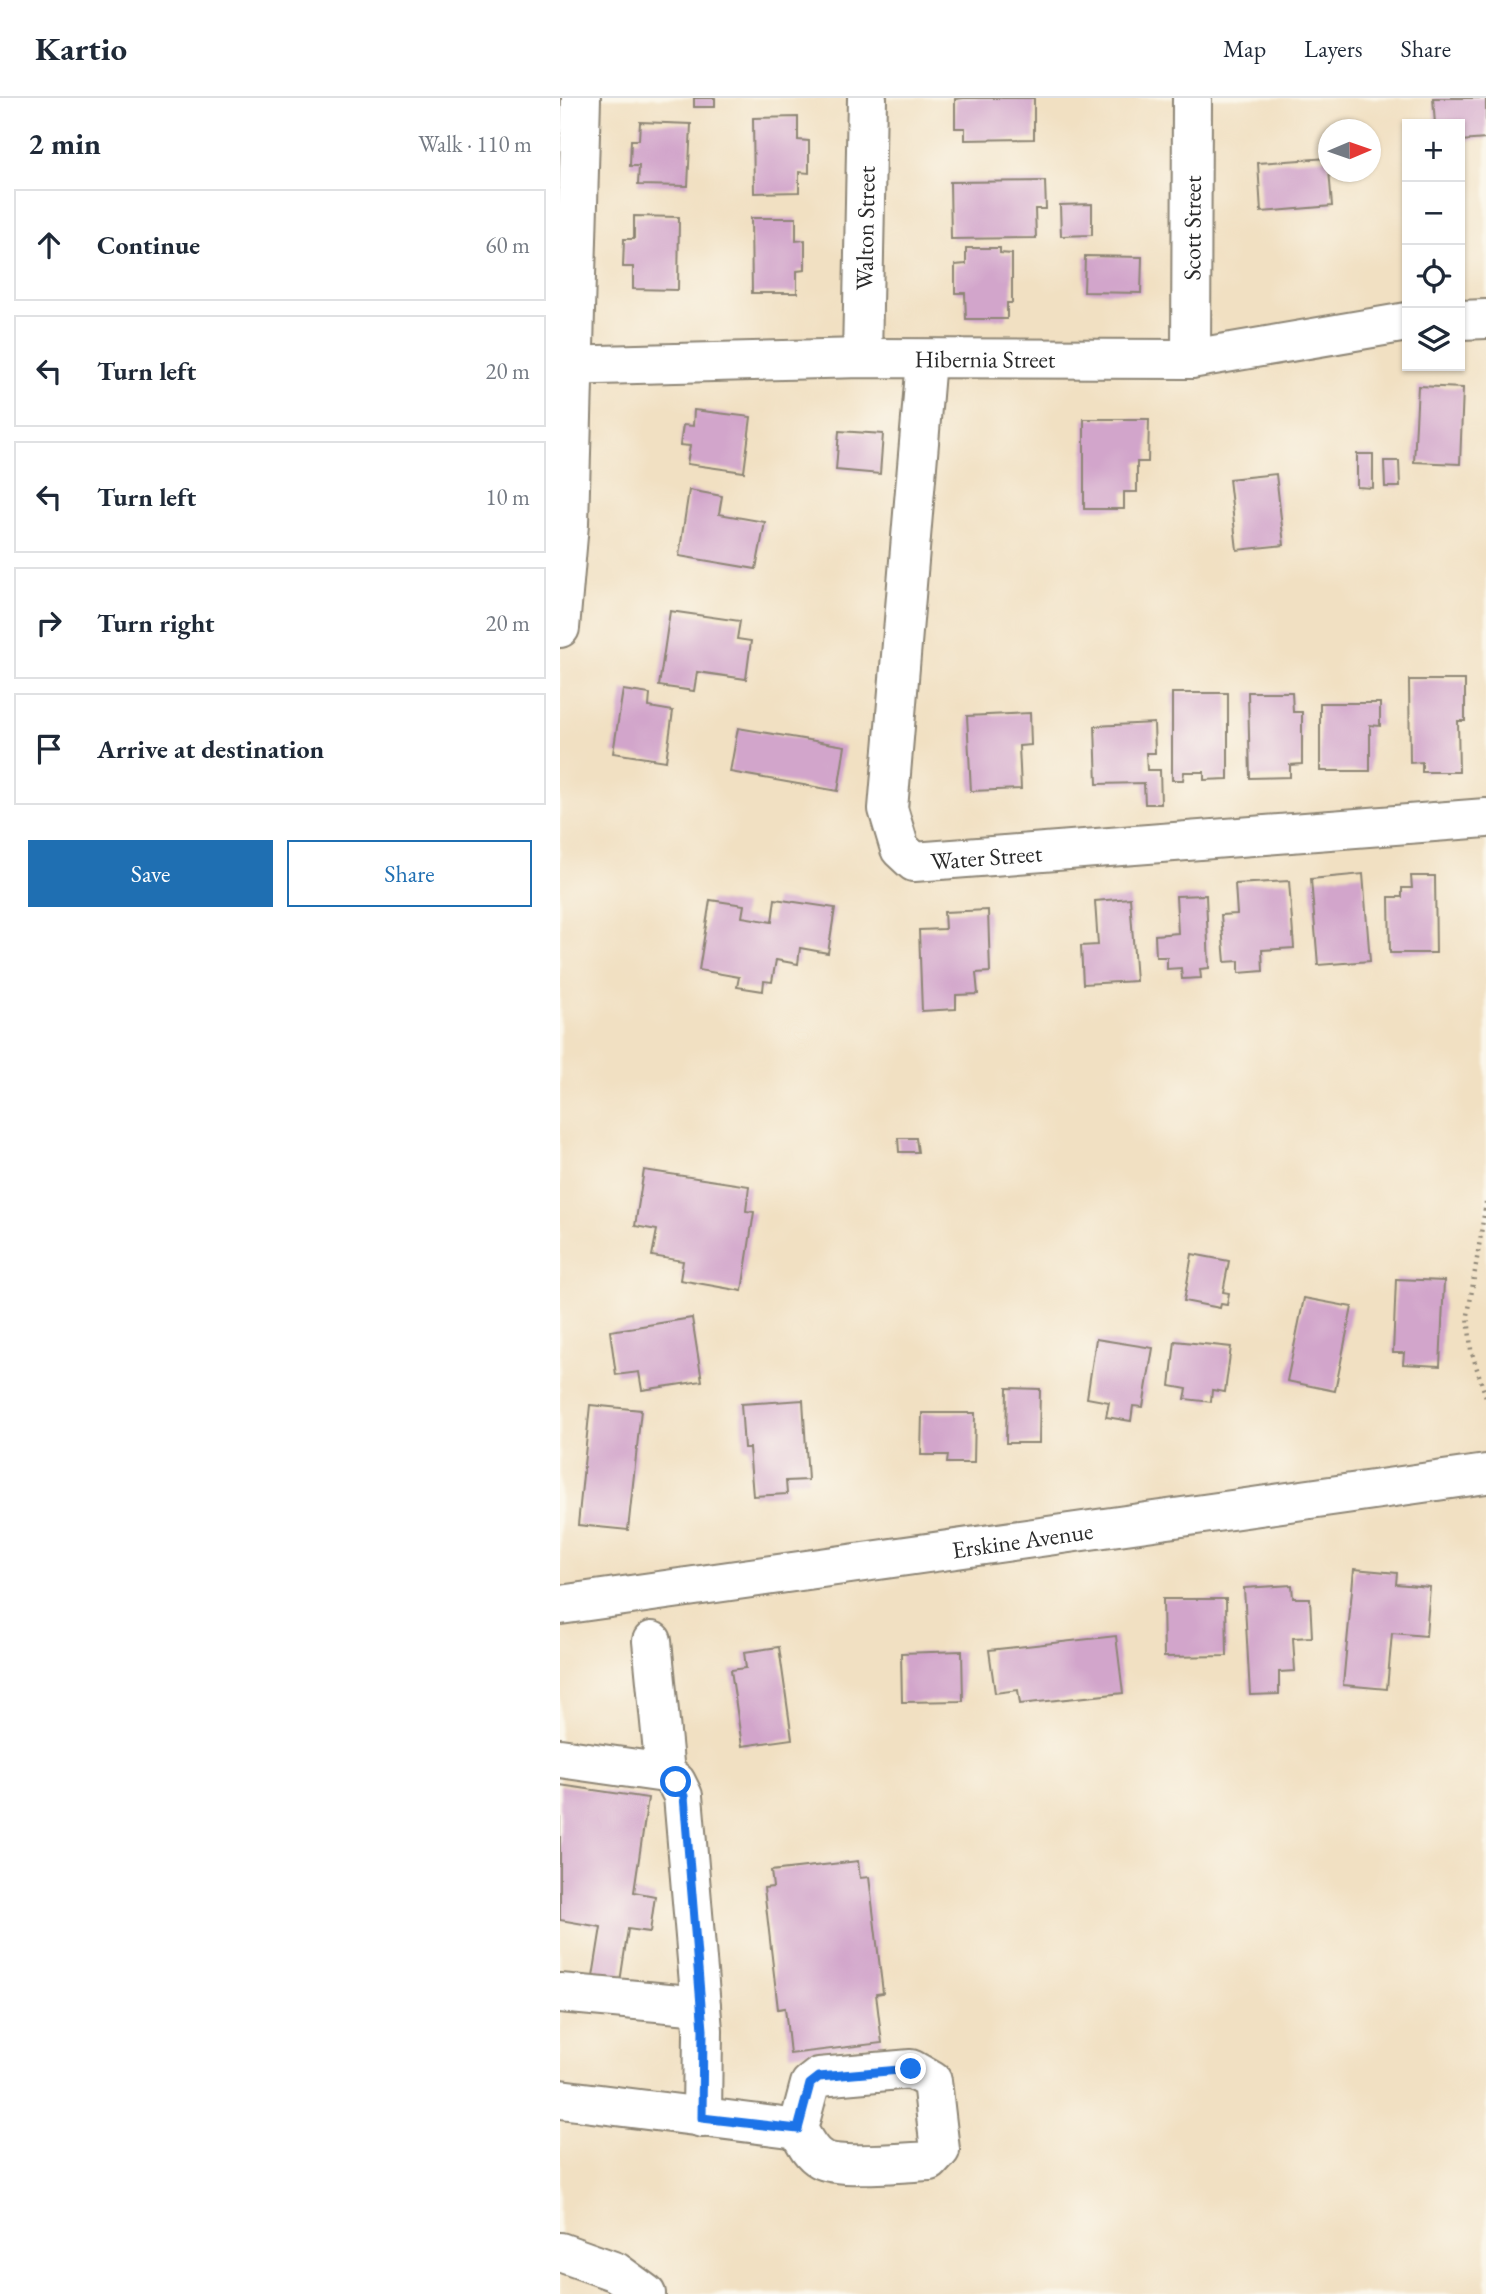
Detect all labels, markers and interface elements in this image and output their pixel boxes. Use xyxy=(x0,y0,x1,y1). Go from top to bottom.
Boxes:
text: Kartio xyxy=(35,27,127,70)
text: Map xyxy=(1223,33,1266,64)
text: Layers xyxy=(1304,33,1363,64)
text: Share xyxy=(1401,33,1451,64)
north arrow xyxy=(1318,119,1381,182)
map controls xyxy=(1402,119,1465,371)
button: + xyxy=(1402,119,1465,182)
text: 2 min xyxy=(28,124,101,163)
text: Walk · 110 m xyxy=(418,129,532,159)
street label: Walton Street xyxy=(848,165,881,291)
street label: Scott Street xyxy=(1176,175,1207,281)
button: − xyxy=(1402,182,1465,245)
icon: ahead xyxy=(30,226,68,264)
text: Continue xyxy=(97,228,200,262)
text: 60 m xyxy=(485,230,530,260)
button: locate xyxy=(1402,245,1465,308)
button: layers xyxy=(1402,308,1465,371)
street label: Hibernia Street xyxy=(914,343,1056,374)
icon: left xyxy=(30,352,68,390)
text: Turn left xyxy=(97,354,196,388)
text: 20 m xyxy=(485,356,530,386)
icon: left xyxy=(30,478,68,516)
text: Turn left xyxy=(97,480,196,514)
text: 10 m xyxy=(485,482,530,512)
icon: right xyxy=(30,604,68,642)
text: Turn right xyxy=(97,606,215,640)
text: 20 m xyxy=(485,608,530,638)
icon: arrive xyxy=(30,730,68,768)
text: Arrive at destination xyxy=(97,732,324,766)
street label: Water Street xyxy=(929,837,1044,876)
button: Save xyxy=(28,840,273,907)
button: Share xyxy=(287,840,532,907)
street label: Erskine Avenue xyxy=(950,1514,1095,1565)
route start xyxy=(660,1766,691,1797)
route end xyxy=(895,2053,926,2084)

